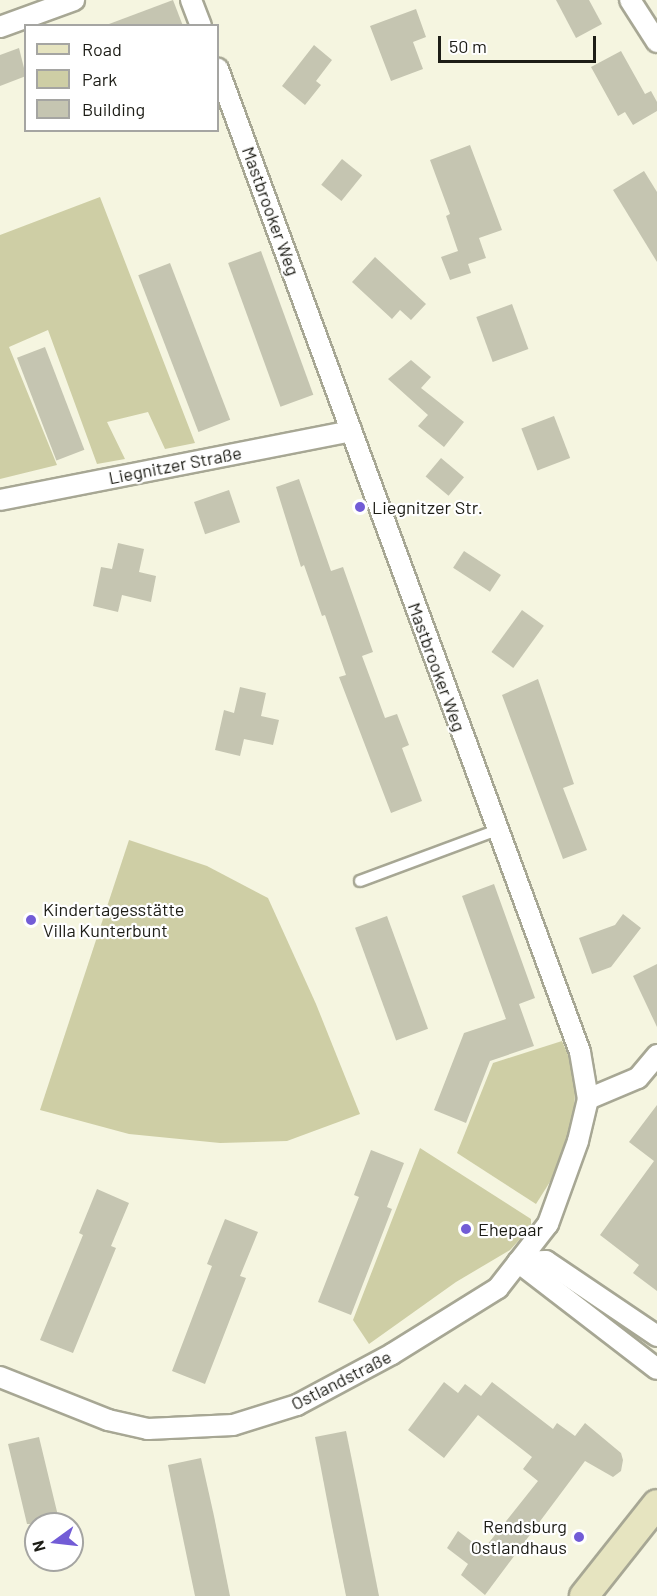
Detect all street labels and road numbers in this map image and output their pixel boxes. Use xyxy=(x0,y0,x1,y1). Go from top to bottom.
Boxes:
street label: Mastbrooker Weg xyxy=(238,144,304,278)
street label: Liegnitzer Straße xyxy=(107,442,243,488)
street label: Mastbrooker Weg xyxy=(404,600,470,734)
street label: Ostlandstraße xyxy=(287,1345,395,1415)

